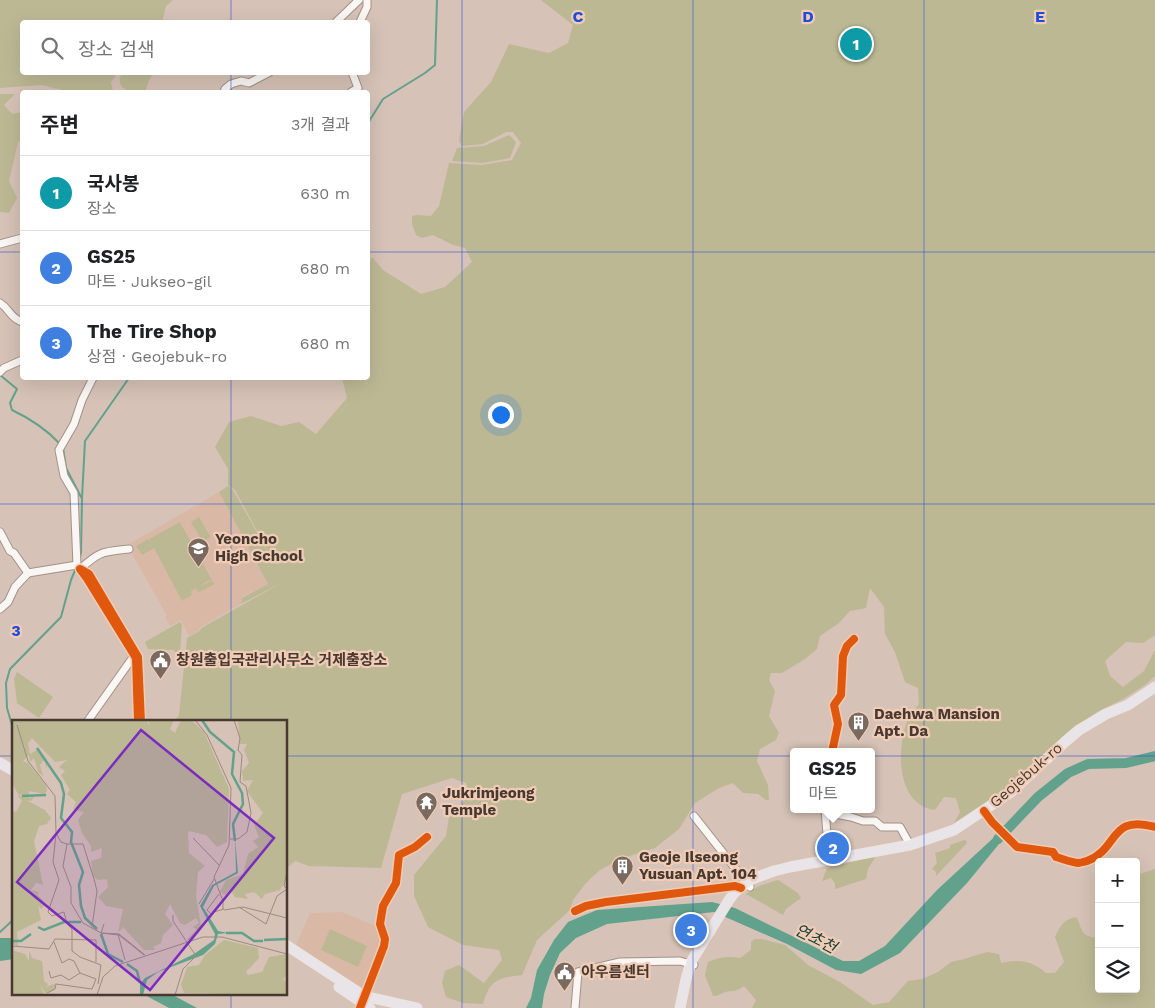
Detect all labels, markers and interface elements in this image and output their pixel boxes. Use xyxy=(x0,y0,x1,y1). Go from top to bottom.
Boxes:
text: C xyxy=(573,7,584,26)
text: D xyxy=(802,7,814,26)
text: E xyxy=(1035,7,1045,26)
search box xyxy=(20,20,370,75)
pin: 1 xyxy=(840,25,872,63)
icon: search xyxy=(38,34,66,62)
text: 장소 검색 xyxy=(78,38,154,61)
text: 주변 xyxy=(40,112,79,137)
text: 3개 결과 xyxy=(291,115,350,134)
text: 국사봉 xyxy=(87,172,139,195)
text: 1 xyxy=(53,184,59,203)
text: 630 m xyxy=(300,184,350,203)
text: 장소 xyxy=(87,199,116,218)
text: GS25 xyxy=(87,245,135,268)
text: 2 xyxy=(51,259,61,278)
text: 680 m xyxy=(300,259,350,278)
text: 마트 · Jukseo-gil xyxy=(87,272,212,291)
text: The Tire Shop xyxy=(87,320,217,343)
text: 3 xyxy=(51,334,61,353)
text: 680 m xyxy=(300,334,350,353)
text: 상점 · Geojebuk-ro xyxy=(87,347,227,366)
your location xyxy=(488,402,514,428)
place label: Yeoncho High School xyxy=(215,530,303,565)
school or university icon: Yeoncho High School xyxy=(187,536,211,567)
text: 3 xyxy=(11,621,21,640)
public building icon: 창원출입국관리사무소 거제출장소 xyxy=(148,648,172,679)
place label: 창원출입국관리사무소 거제출장소 xyxy=(176,651,387,669)
place label: Daehwa Mansion Apt. Da xyxy=(874,705,1000,740)
building icon: Daehwa Mansion Apt. Da xyxy=(846,711,870,742)
inset map xyxy=(12,720,288,996)
street label: Geojebuk-ro xyxy=(986,739,1066,811)
popup xyxy=(790,748,875,813)
text: GS25 xyxy=(808,757,857,780)
place label: Jukrimjeong Temple xyxy=(442,784,535,819)
text: 마트 xyxy=(808,784,838,803)
temple icon: Jukrimjeong Temple xyxy=(414,790,438,821)
pin: 2 xyxy=(817,829,849,867)
place label: Geoje Ilseong Yusuan Apt. 104 xyxy=(639,848,757,883)
building icon: Geoje Ilseong Yusuan Apt. 104 xyxy=(611,854,635,885)
map controls xyxy=(1095,858,1140,993)
button: + xyxy=(1095,858,1140,903)
button: − xyxy=(1095,903,1140,948)
pin: 3 xyxy=(675,911,707,949)
water label: 연초천 xyxy=(792,920,842,958)
button: layers xyxy=(1095,948,1140,993)
public building icon: 아우름센터 xyxy=(553,960,577,991)
place label: 아우름센터 xyxy=(581,963,650,981)

